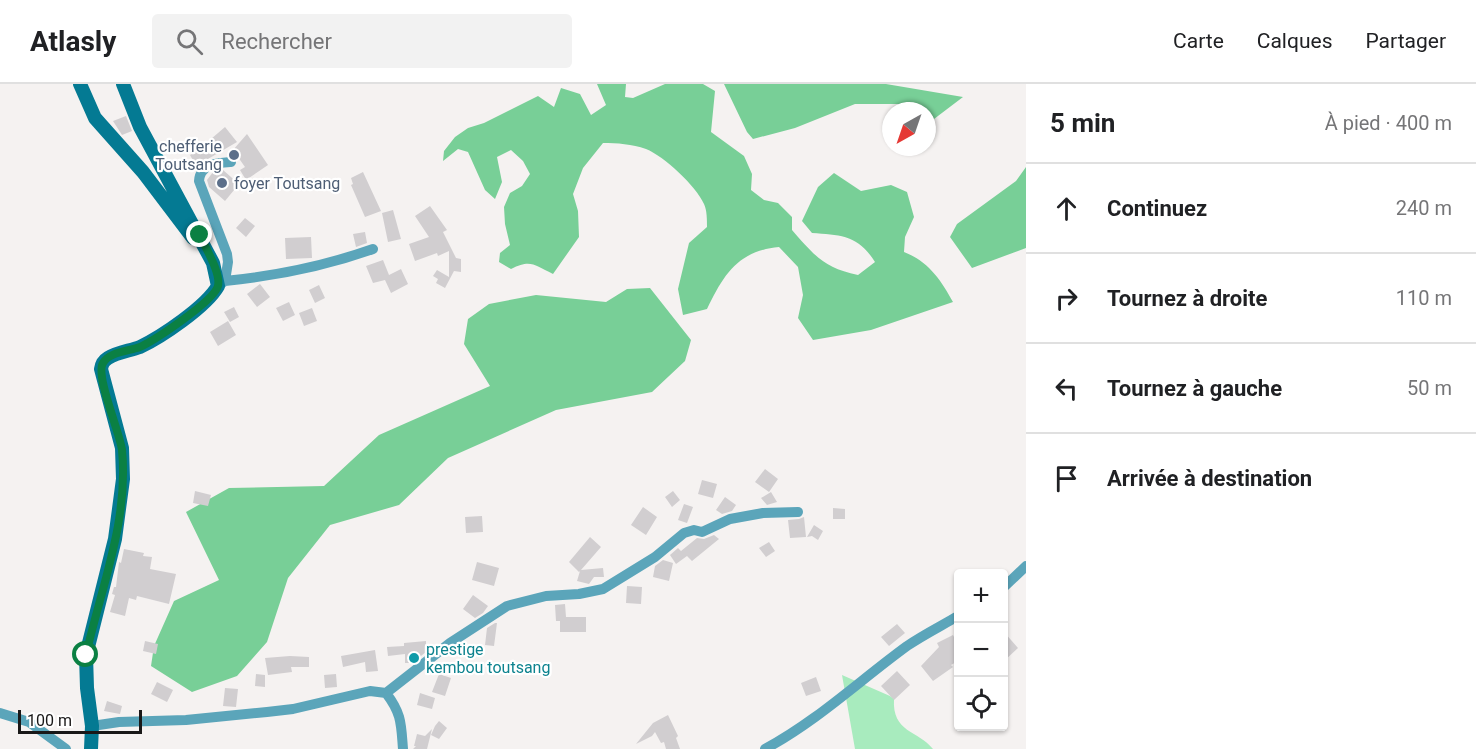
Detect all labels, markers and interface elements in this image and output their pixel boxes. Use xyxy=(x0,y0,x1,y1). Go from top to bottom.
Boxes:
search box xyxy=(152,14,572,68)
text: Atlasly xyxy=(30,25,116,58)
icon: search xyxy=(173,25,206,58)
text: Rechercher xyxy=(221,29,332,54)
text: Carte xyxy=(1173,29,1224,53)
text: Calques xyxy=(1257,29,1332,53)
text: Partager xyxy=(1365,29,1446,53)
north arrow xyxy=(882,102,936,156)
text: 5 min xyxy=(1050,108,1115,138)
text: À pied · 400 m xyxy=(1325,111,1452,135)
place label: chefferie Toutsang xyxy=(155,137,222,174)
marker: chefferie Toutsang xyxy=(227,148,241,162)
place label: foyer Toutsang xyxy=(234,174,340,193)
marker: foyer Toutsang xyxy=(215,176,229,190)
icon: ahead xyxy=(1050,192,1083,225)
text: Continuez xyxy=(1107,196,1207,221)
text: 240 m xyxy=(1396,196,1452,220)
route end xyxy=(186,221,212,247)
icon: right xyxy=(1050,282,1083,315)
text: Tournez à droite xyxy=(1107,286,1267,311)
text: 110 m xyxy=(1396,286,1452,310)
icon: left xyxy=(1050,372,1083,405)
text: Tournez à gauche xyxy=(1107,376,1282,401)
text: 50 m xyxy=(1407,376,1452,400)
icon: arrive xyxy=(1050,462,1083,495)
text: Arrivée à destination xyxy=(1107,466,1312,491)
map controls xyxy=(954,569,1008,731)
button: + xyxy=(954,569,1008,623)
button: − xyxy=(954,623,1008,677)
place label: prestige kembou toutsang xyxy=(426,640,550,677)
route start xyxy=(72,641,98,667)
marker: prestige kembou toutsang xyxy=(407,651,421,665)
button: locate xyxy=(954,677,1008,731)
scale bar xyxy=(18,707,142,734)
text: 100 m xyxy=(27,711,72,730)

